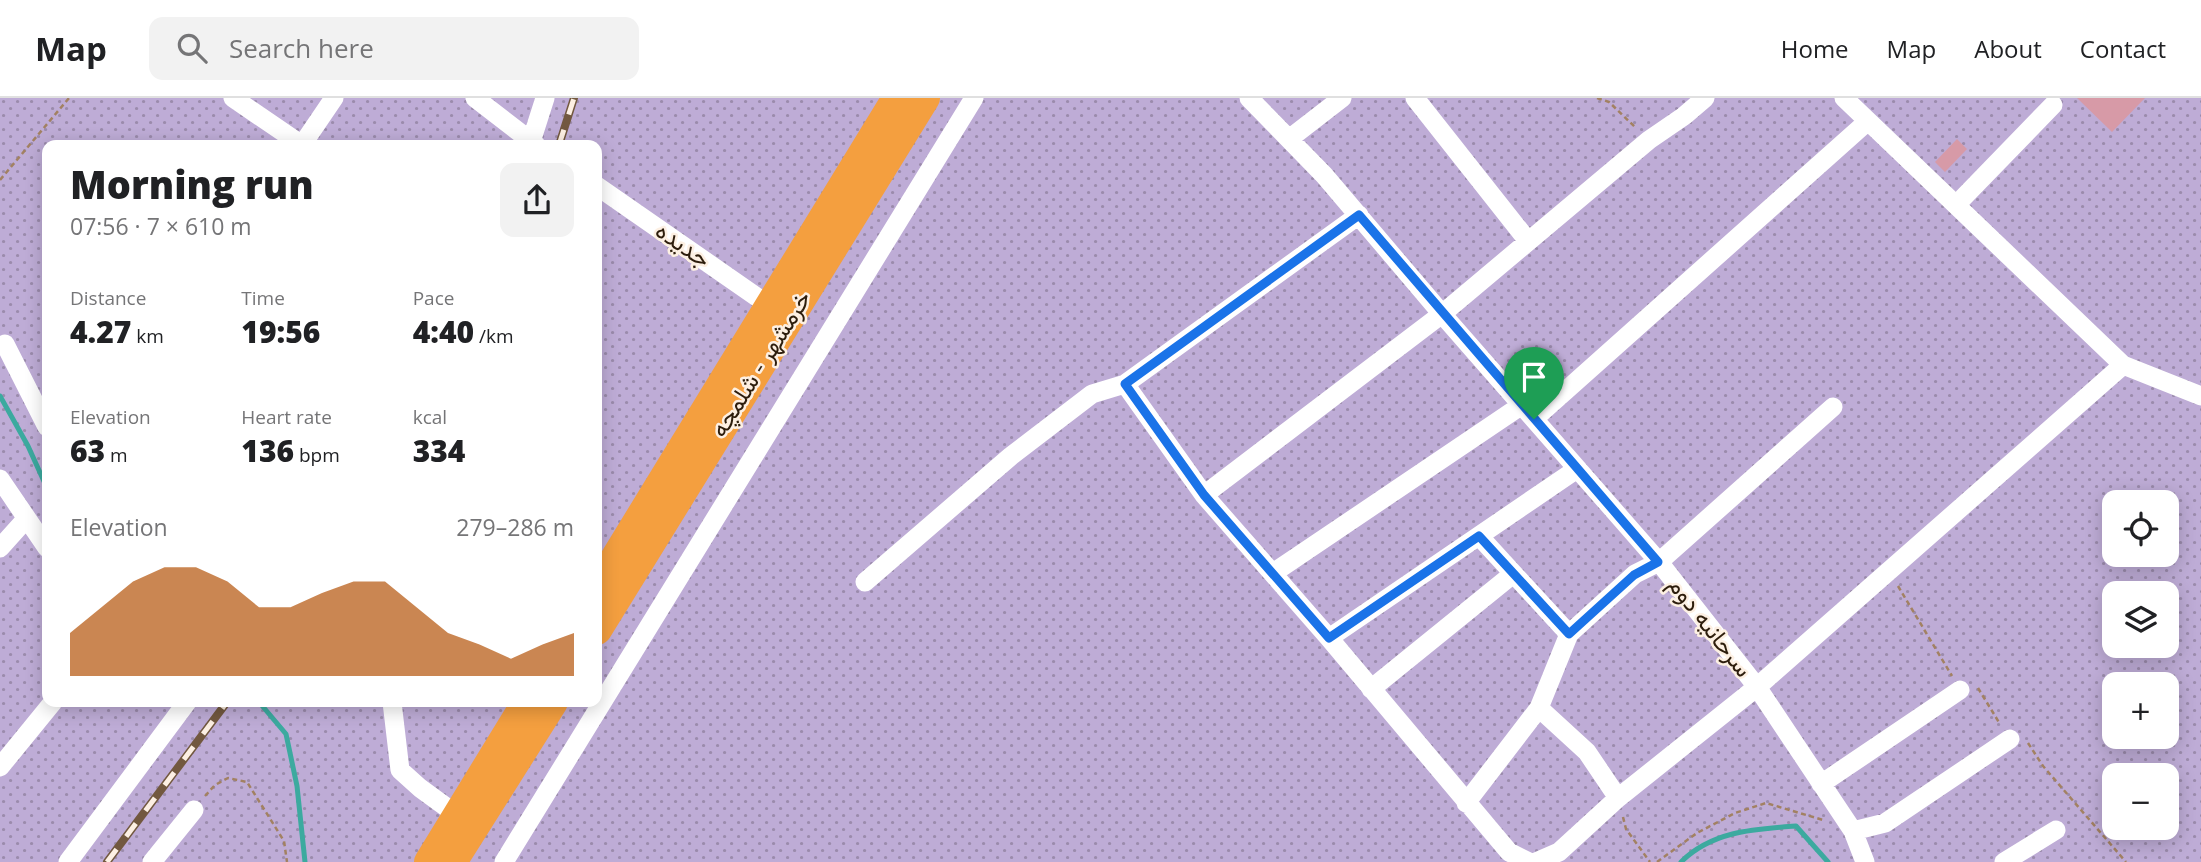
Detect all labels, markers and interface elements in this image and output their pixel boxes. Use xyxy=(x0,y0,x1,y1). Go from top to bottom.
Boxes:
search box xyxy=(149,17,639,80)
text: Map xyxy=(35,26,107,71)
icon: search xyxy=(173,29,211,67)
text: Search here xyxy=(229,30,374,66)
text: Home xyxy=(1781,32,1849,65)
text: Map xyxy=(1887,32,1936,65)
text: About xyxy=(1974,32,2042,65)
text: Contact xyxy=(2080,32,2166,65)
text: Morning run xyxy=(70,158,314,210)
button: share xyxy=(500,163,574,237)
text: 07:56 · 7 × 610 m xyxy=(70,210,252,242)
street label: جدیده xyxy=(650,213,718,275)
street label: خرمشهر - شلمچه xyxy=(701,284,819,443)
text: Distance xyxy=(70,285,146,311)
text: Time xyxy=(241,285,285,311)
text: Pace xyxy=(413,285,454,311)
text: 4.27 xyxy=(70,311,131,352)
text: 19:56 xyxy=(241,311,320,352)
text: 4:40 xyxy=(413,311,474,352)
text: km xyxy=(131,323,164,349)
text: /km xyxy=(474,323,514,349)
pin xyxy=(1504,347,1564,419)
icon: arrive xyxy=(1515,358,1553,396)
text: Elevation xyxy=(70,404,151,430)
text: Heart rate xyxy=(241,404,332,430)
text: kcal xyxy=(413,404,447,430)
text: 63 xyxy=(70,430,105,471)
text: 136 xyxy=(241,430,294,471)
text: 334 xyxy=(413,430,465,471)
text: m xyxy=(105,442,128,468)
text: bpm xyxy=(294,442,340,468)
map controls xyxy=(2102,490,2179,840)
button: locate xyxy=(2102,490,2179,567)
text: Elevation xyxy=(70,511,168,543)
text: 279–286 m xyxy=(456,511,574,543)
street label: سرحانیه دوم xyxy=(1661,569,1761,684)
button: layers xyxy=(2102,581,2179,658)
button: + xyxy=(2102,672,2179,749)
button: − xyxy=(2102,763,2179,840)

